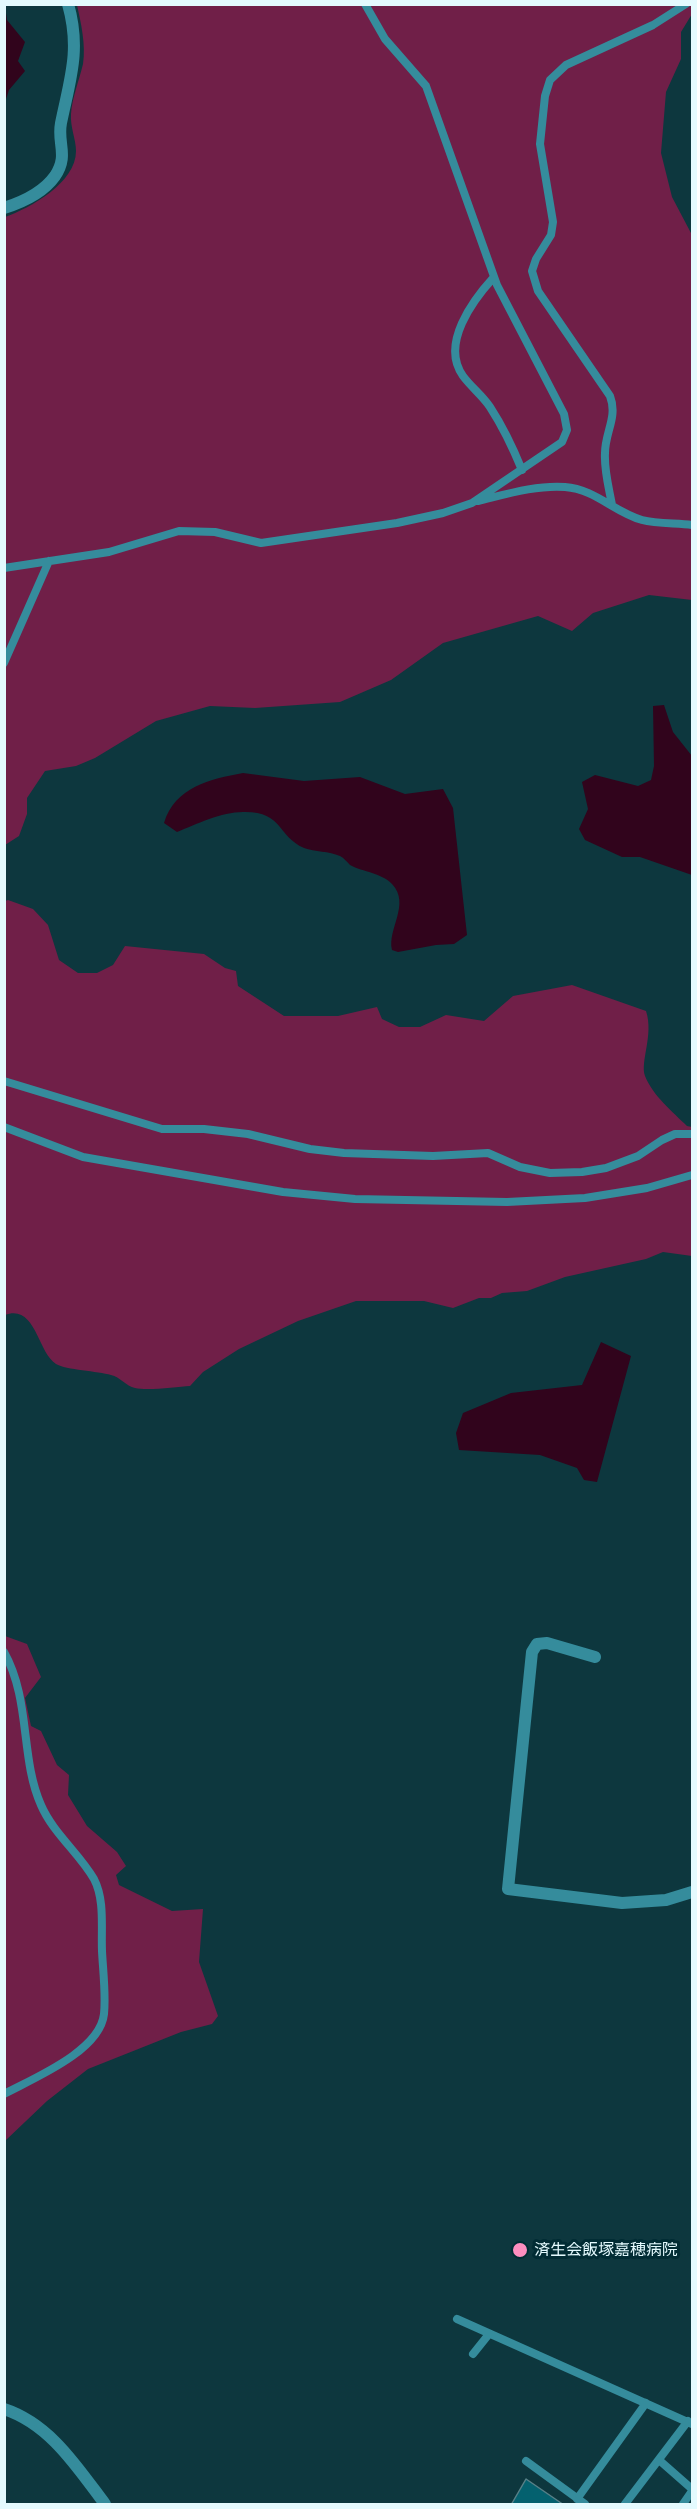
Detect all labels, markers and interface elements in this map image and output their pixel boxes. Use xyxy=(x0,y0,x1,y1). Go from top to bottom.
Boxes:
place label: 済生会飯塚嘉穂病院 xyxy=(534,2240,678,2260)
marker: 済生会飯塚嘉穂病院 xyxy=(511,2241,529,2259)

